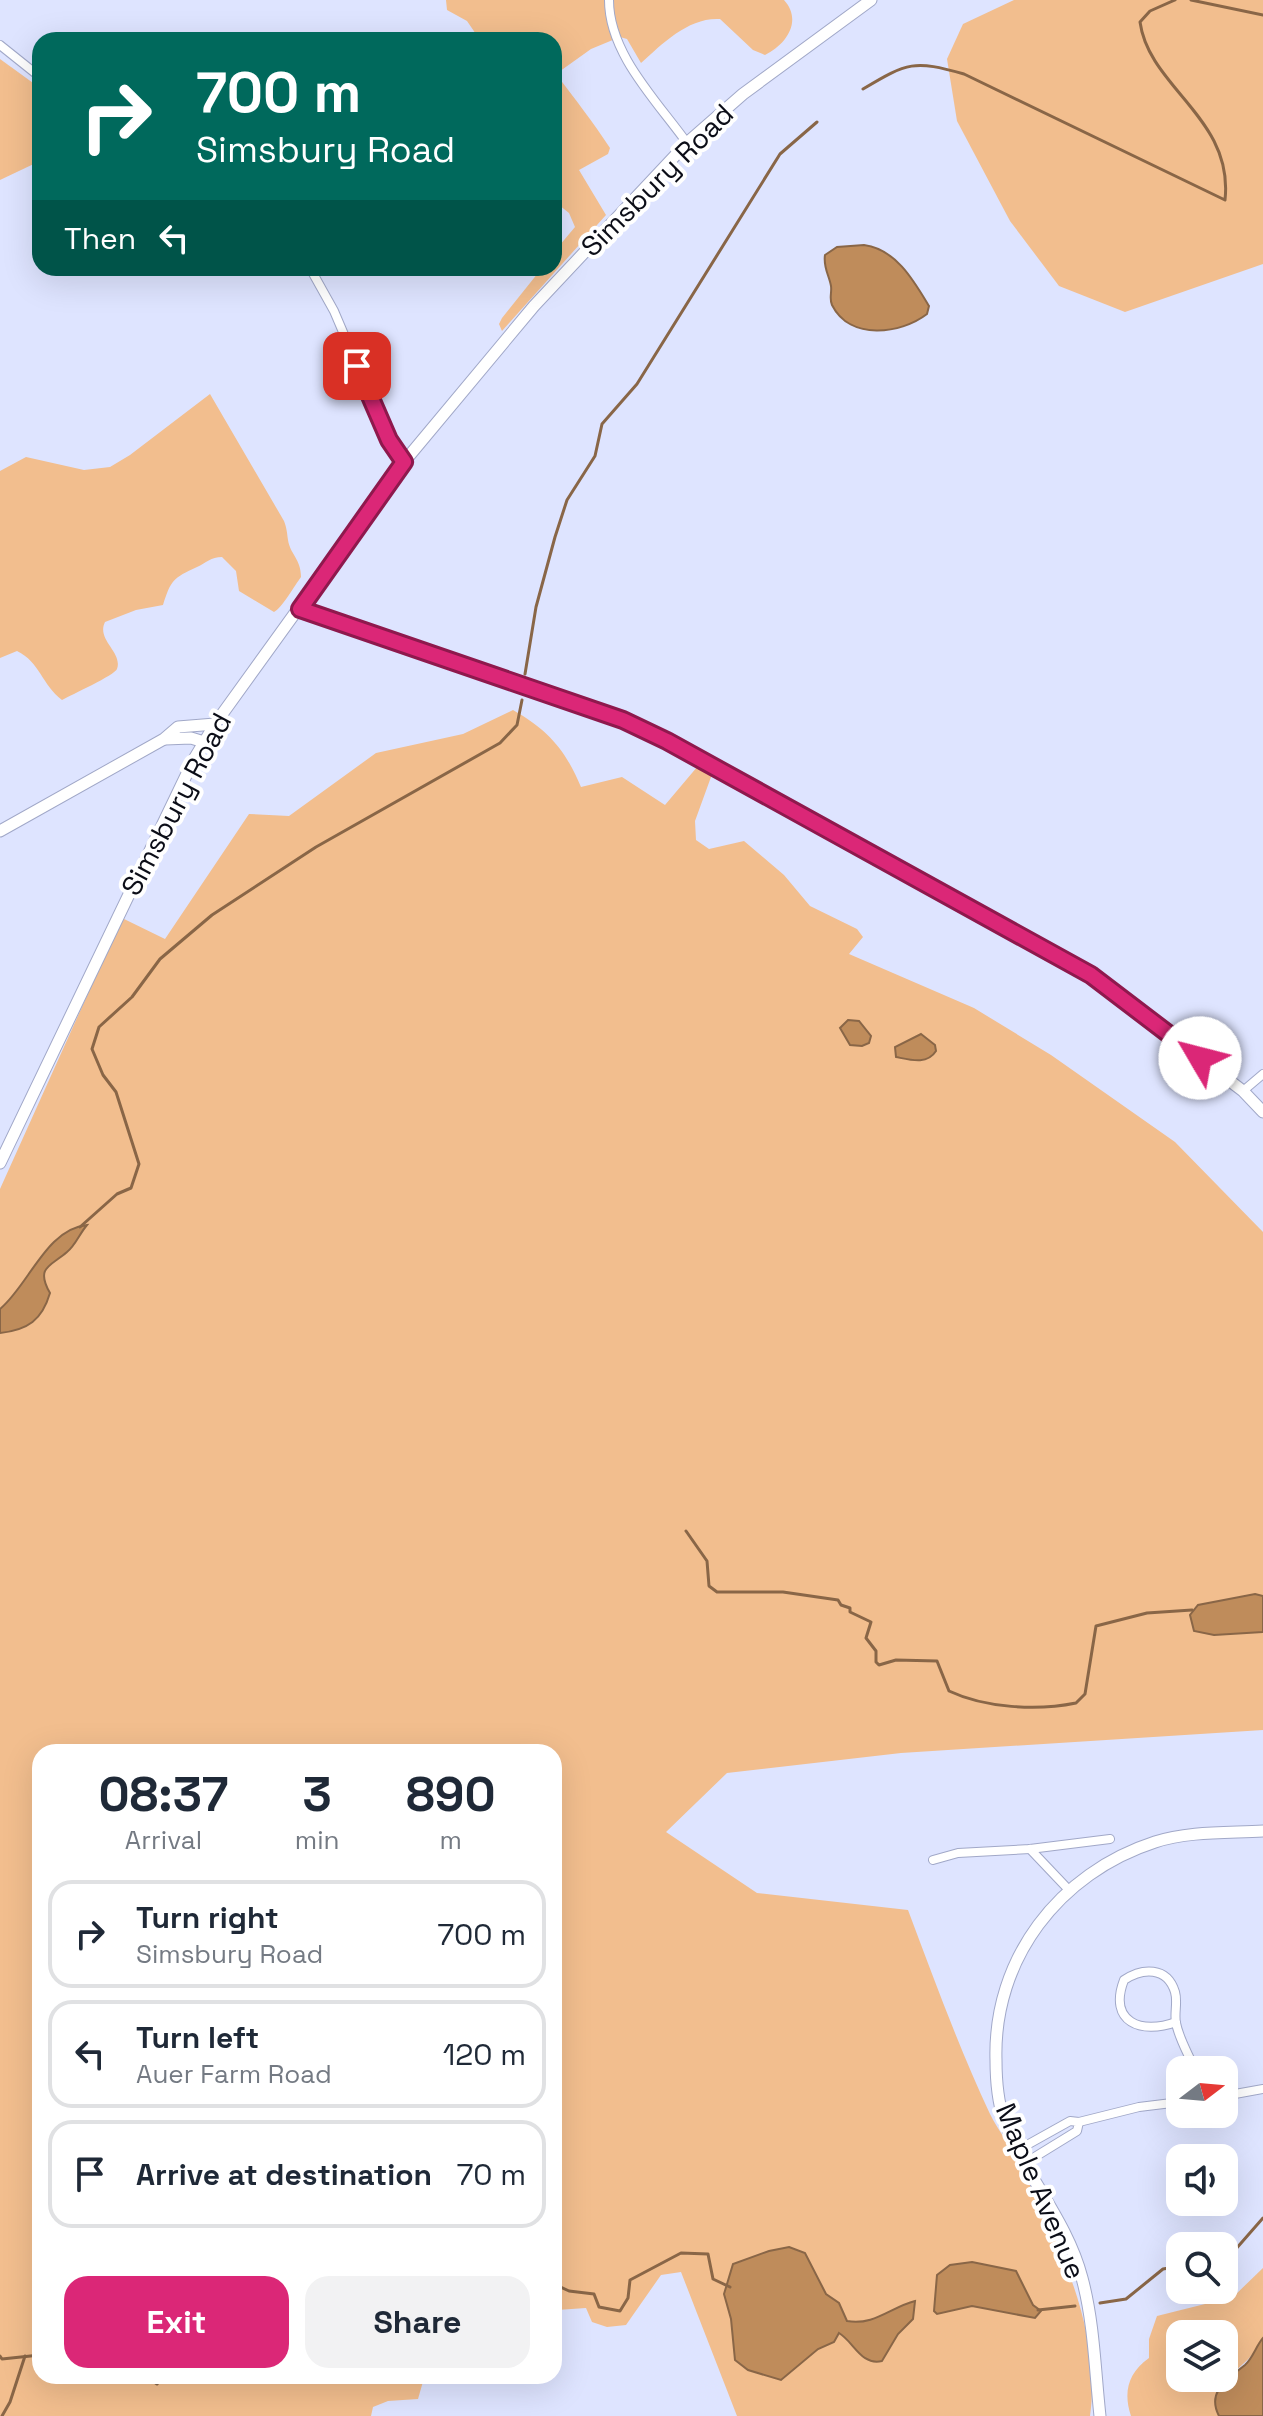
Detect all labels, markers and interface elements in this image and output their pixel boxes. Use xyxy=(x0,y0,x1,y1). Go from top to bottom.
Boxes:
text: 700 m xyxy=(196,57,361,128)
icon: right xyxy=(64,64,168,168)
street label: Simsbury Road xyxy=(573,96,741,264)
text: Simsbury Road xyxy=(196,127,455,173)
icon: left xyxy=(152,216,196,260)
text: Then xyxy=(64,219,136,258)
pin xyxy=(323,332,391,400)
icon: arrive xyxy=(335,344,379,388)
street label: Simsbury Road xyxy=(113,707,239,901)
position arrow xyxy=(1158,1016,1242,1100)
text: 08:37 xyxy=(98,1764,228,1825)
text: 3 xyxy=(303,1764,332,1825)
text: 890 xyxy=(406,1764,496,1825)
text: Arrival xyxy=(125,1823,202,1857)
text: min xyxy=(295,1823,340,1857)
text: m xyxy=(440,1823,462,1857)
text: Turn right xyxy=(136,1898,279,1937)
icon: right xyxy=(68,1912,112,1956)
text: 700 m xyxy=(437,1915,526,1954)
text: Simsbury Road xyxy=(136,1937,323,1971)
text: Turn left xyxy=(136,2018,259,2057)
icon: left xyxy=(68,2032,112,2076)
text: 120 m xyxy=(443,2035,526,2074)
north arrow xyxy=(1166,2056,1238,2128)
map controls xyxy=(1166,2056,1238,2392)
text: Auer Farm Road xyxy=(136,2057,332,2091)
street label: Maple Avenue xyxy=(988,2098,1094,2284)
button: sound xyxy=(1166,2144,1238,2216)
icon: arrive xyxy=(68,2152,112,2196)
text: Arrive at destination xyxy=(136,2155,432,2194)
text: 70 m xyxy=(457,2155,526,2194)
button: search xyxy=(1166,2232,1238,2304)
button: Exit xyxy=(64,2276,289,2368)
button: Share xyxy=(305,2276,530,2368)
button: layers xyxy=(1166,2320,1238,2392)

